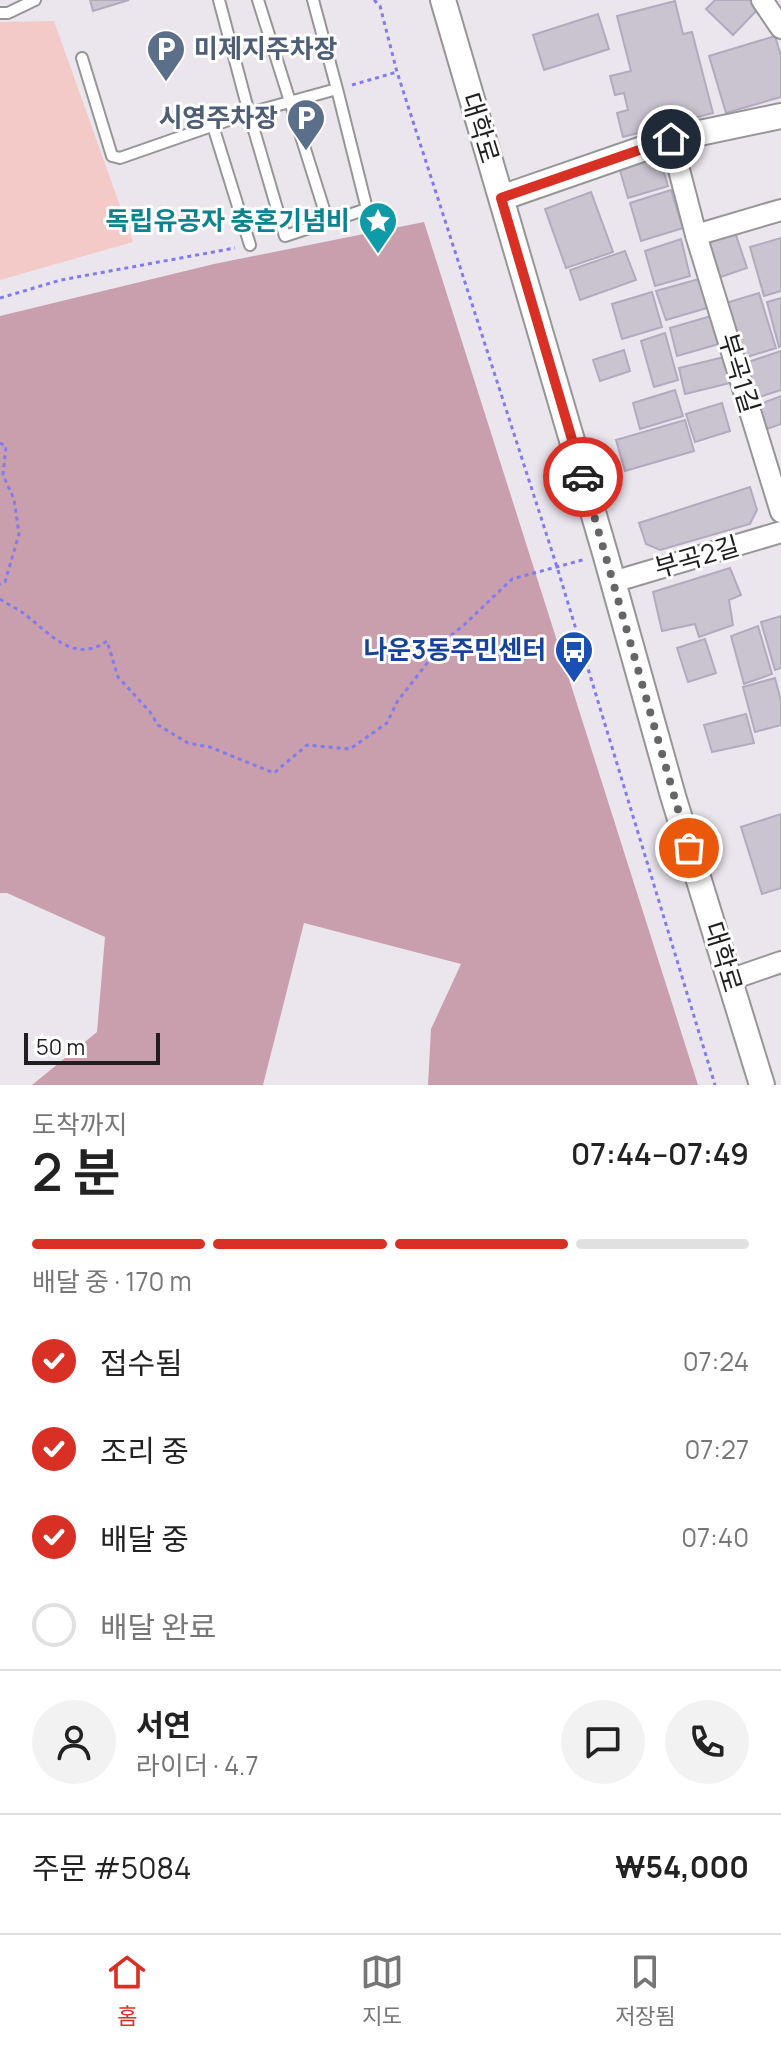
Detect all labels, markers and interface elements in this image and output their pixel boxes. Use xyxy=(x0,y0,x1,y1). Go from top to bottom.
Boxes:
parking icon: 미제지주차장 xyxy=(145,28,187,83)
place label: 미제지주차장 xyxy=(194,30,338,66)
street label: 대학로 xyxy=(453,88,509,167)
parking icon: 시영주차장 xyxy=(285,97,327,152)
place label: 시영주차장 xyxy=(158,99,278,135)
pin xyxy=(637,105,705,173)
icon: home xyxy=(649,117,693,161)
place icon: 독립유공자 충혼기념비 xyxy=(357,200,399,255)
place label: 독립유공자 충혼기념비 xyxy=(106,202,350,238)
street label: 부곡1길 xyxy=(711,328,769,417)
courier xyxy=(543,437,623,517)
icon: car xyxy=(561,455,605,499)
street label: 부곡2길 xyxy=(650,527,743,585)
bus stop icon: 나운3동주민센터 xyxy=(553,629,595,684)
place label: 나운3동주민센터 xyxy=(363,631,546,667)
pin xyxy=(655,814,723,882)
icon: bag xyxy=(667,826,711,870)
street label: 대학로 xyxy=(696,917,752,996)
scale bar xyxy=(24,1029,160,1065)
text: 50 m xyxy=(36,1032,85,1062)
text: 도착까지 xyxy=(32,1106,128,1142)
text: 07:44–07:49 xyxy=(571,1133,749,1174)
text: 2 분 xyxy=(32,1136,121,1207)
text: 배달 중 · 170 m xyxy=(32,1263,192,1299)
icon: check xyxy=(32,1339,76,1383)
text: 접수됨 xyxy=(100,1342,183,1383)
text: 07:24 xyxy=(683,1343,749,1379)
icon: check xyxy=(32,1427,76,1471)
text: 조리 중 xyxy=(100,1430,189,1471)
text: 07:27 xyxy=(684,1431,749,1467)
icon: check xyxy=(32,1515,76,1559)
text: 배달 중 xyxy=(100,1518,189,1559)
text: 07:40 xyxy=(681,1519,749,1555)
text: 배달 완료 xyxy=(100,1606,216,1647)
button: person xyxy=(32,1700,116,1784)
button: chat xyxy=(561,1700,645,1784)
button: phone xyxy=(665,1700,749,1784)
text: 서연 xyxy=(136,1704,191,1745)
text: 라이더 · 4.7 xyxy=(136,1747,259,1783)
text: ₩54,000 xyxy=(615,1846,749,1887)
text: 주문 #5084 xyxy=(32,1847,192,1888)
tab: 홈 xyxy=(105,1950,149,2031)
tab: 지도 xyxy=(360,1950,404,2031)
tab: 저장됨 xyxy=(615,1950,676,2031)

